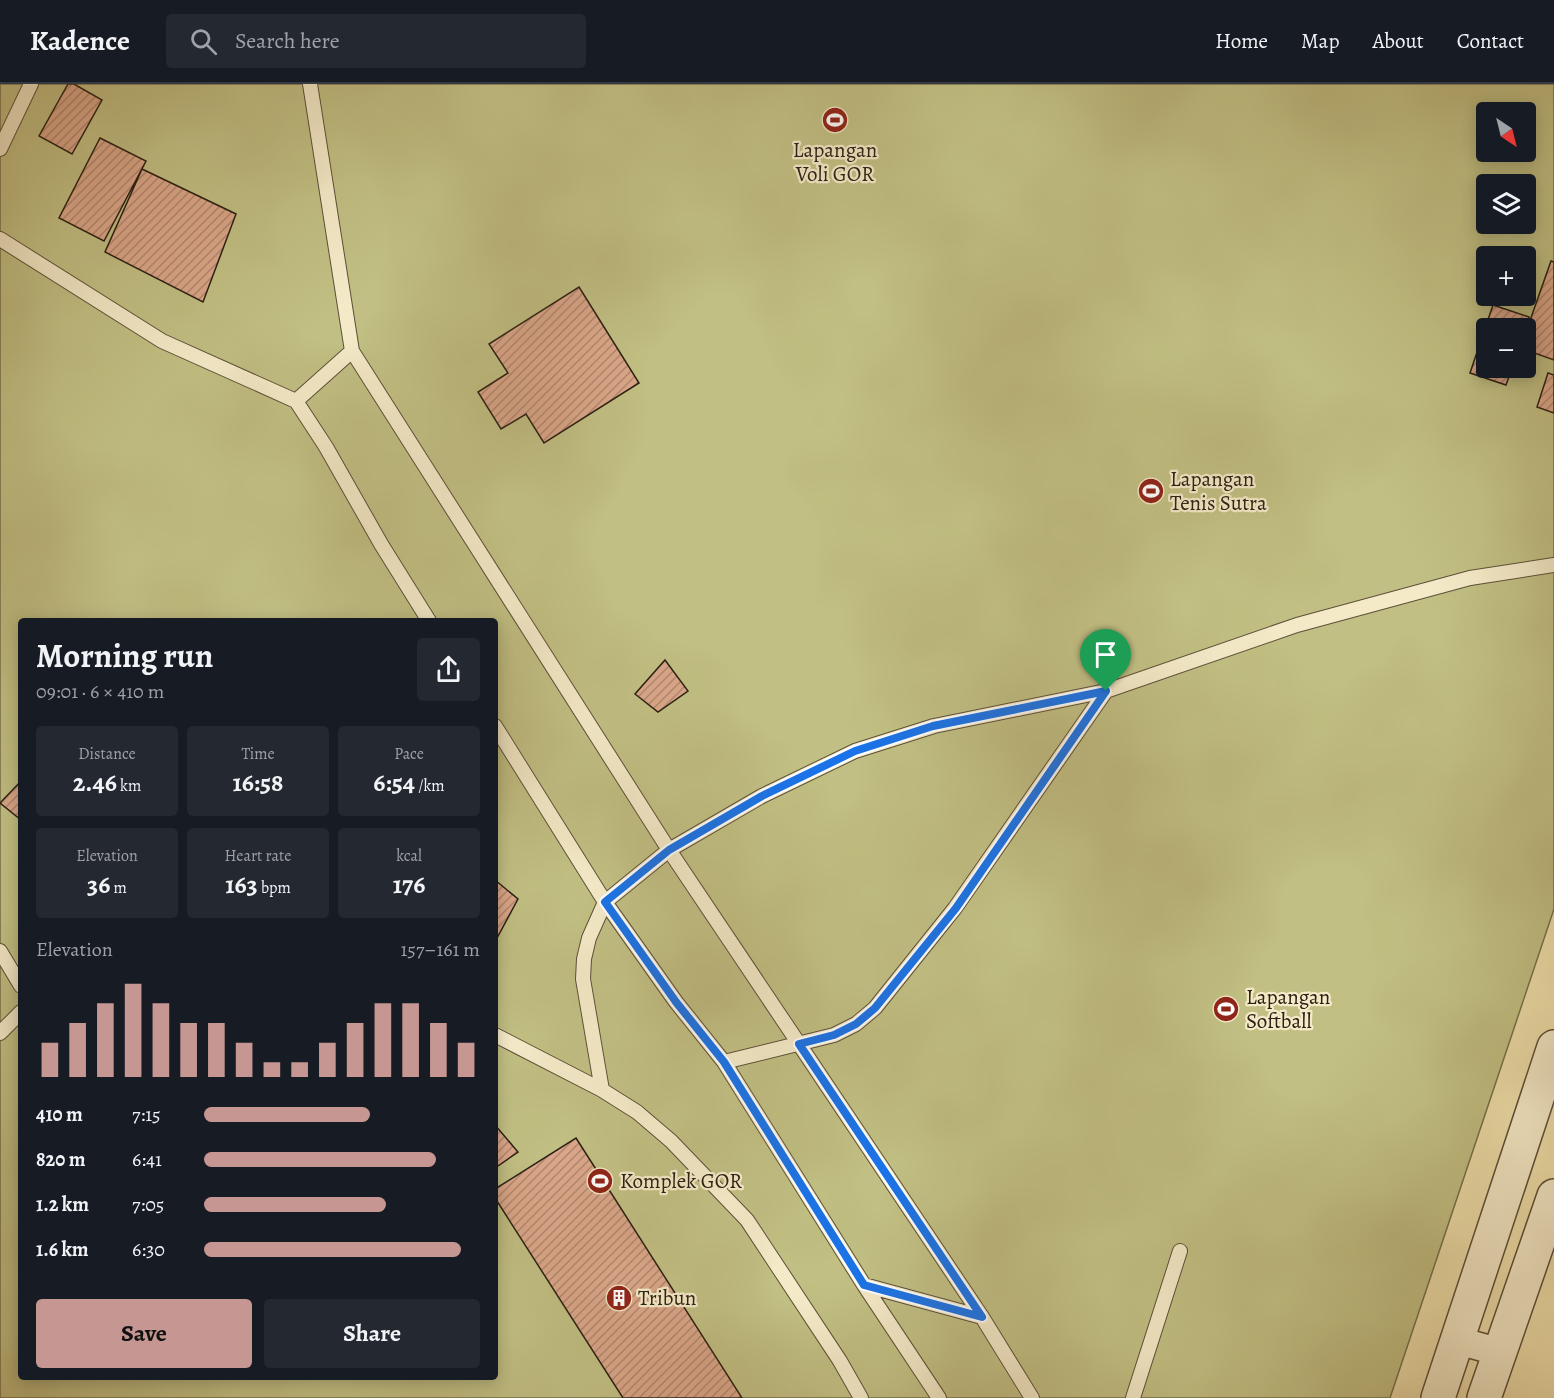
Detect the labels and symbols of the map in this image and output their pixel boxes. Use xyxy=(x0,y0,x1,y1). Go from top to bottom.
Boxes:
north arrow xyxy=(1476,102,1536,162)
sports icon: Lapangan Voli GOR xyxy=(820,105,850,135)
place label: Lapangan Voli GOR xyxy=(793,136,877,188)
place label: Lapangan Tenis Sutra xyxy=(1170,465,1267,517)
sports icon: Lapangan Tenis Sutra xyxy=(1136,476,1166,506)
pin xyxy=(1080,629,1131,691)
place label: Lapangan Softball xyxy=(1246,983,1330,1035)
sports icon: Lapangan Softball xyxy=(1211,994,1241,1024)
sports icon: Komplek GOR xyxy=(585,1166,615,1196)
place label: Komplek GOR xyxy=(620,1167,742,1195)
building icon: Tribun xyxy=(604,1283,634,1313)
place label: Tribun xyxy=(638,1284,696,1312)

